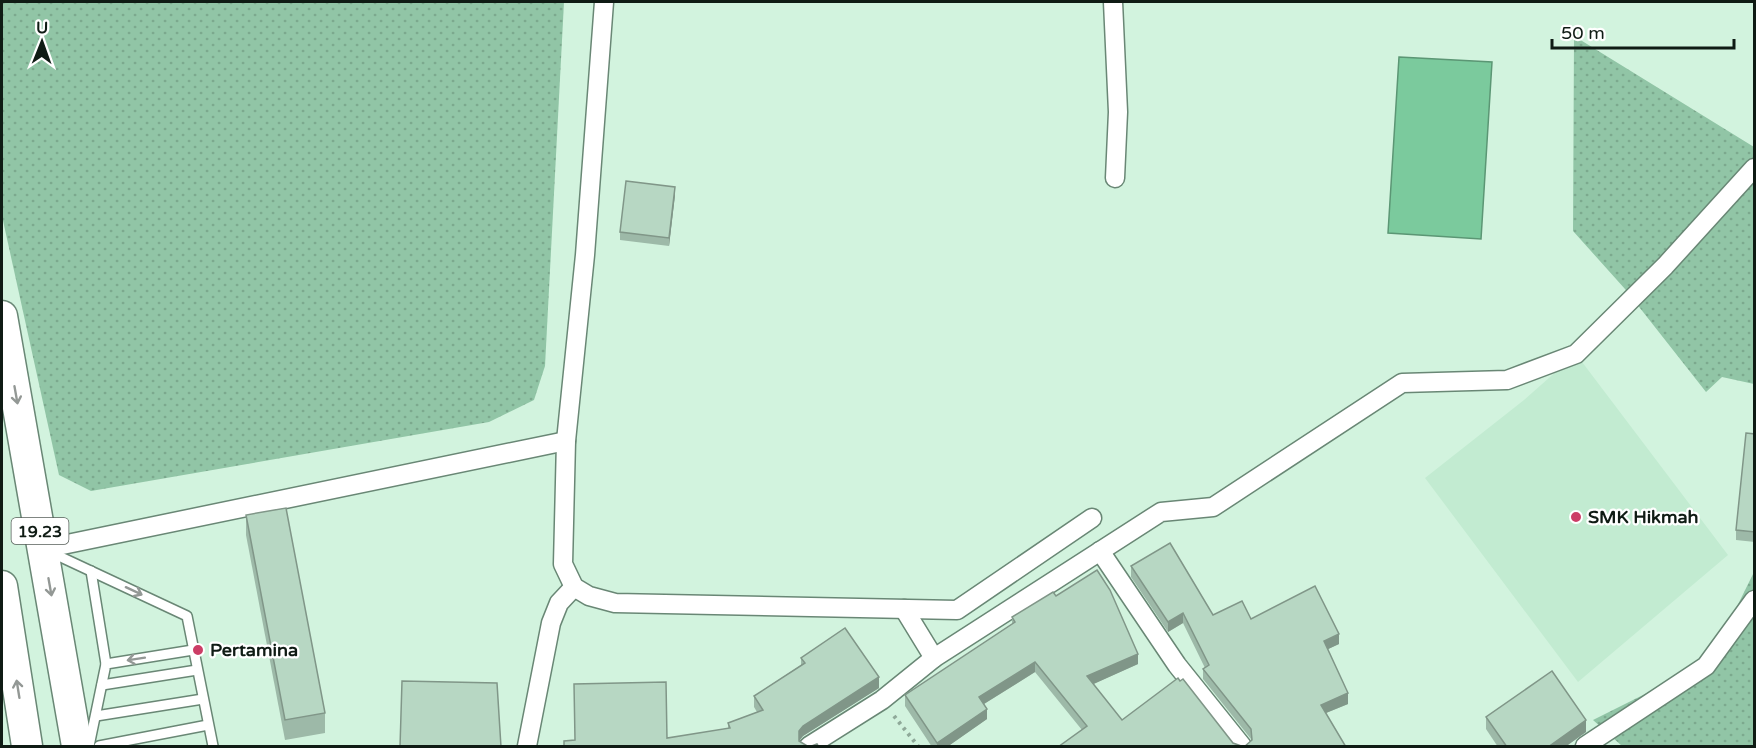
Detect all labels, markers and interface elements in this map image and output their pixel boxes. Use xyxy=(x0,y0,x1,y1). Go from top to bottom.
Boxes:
north arrow xyxy=(12,12,72,72)
scale bar xyxy=(1552,12,1734,50)
text: U xyxy=(36,18,48,38)
text: 50 m xyxy=(1561,22,1605,44)
one-way arrow xyxy=(10,384,21,404)
place label: SMK Hikmah xyxy=(1588,506,1699,528)
marker: SMK Hikmah xyxy=(1569,510,1583,524)
road number: 19.23 xyxy=(12,518,68,544)
one-way arrow xyxy=(44,576,55,596)
one-way arrow xyxy=(125,586,143,598)
place label: Pertamina xyxy=(210,639,298,661)
marker: Pertamina xyxy=(191,643,205,657)
one-way arrow xyxy=(126,654,146,665)
one-way arrow xyxy=(12,679,23,699)

